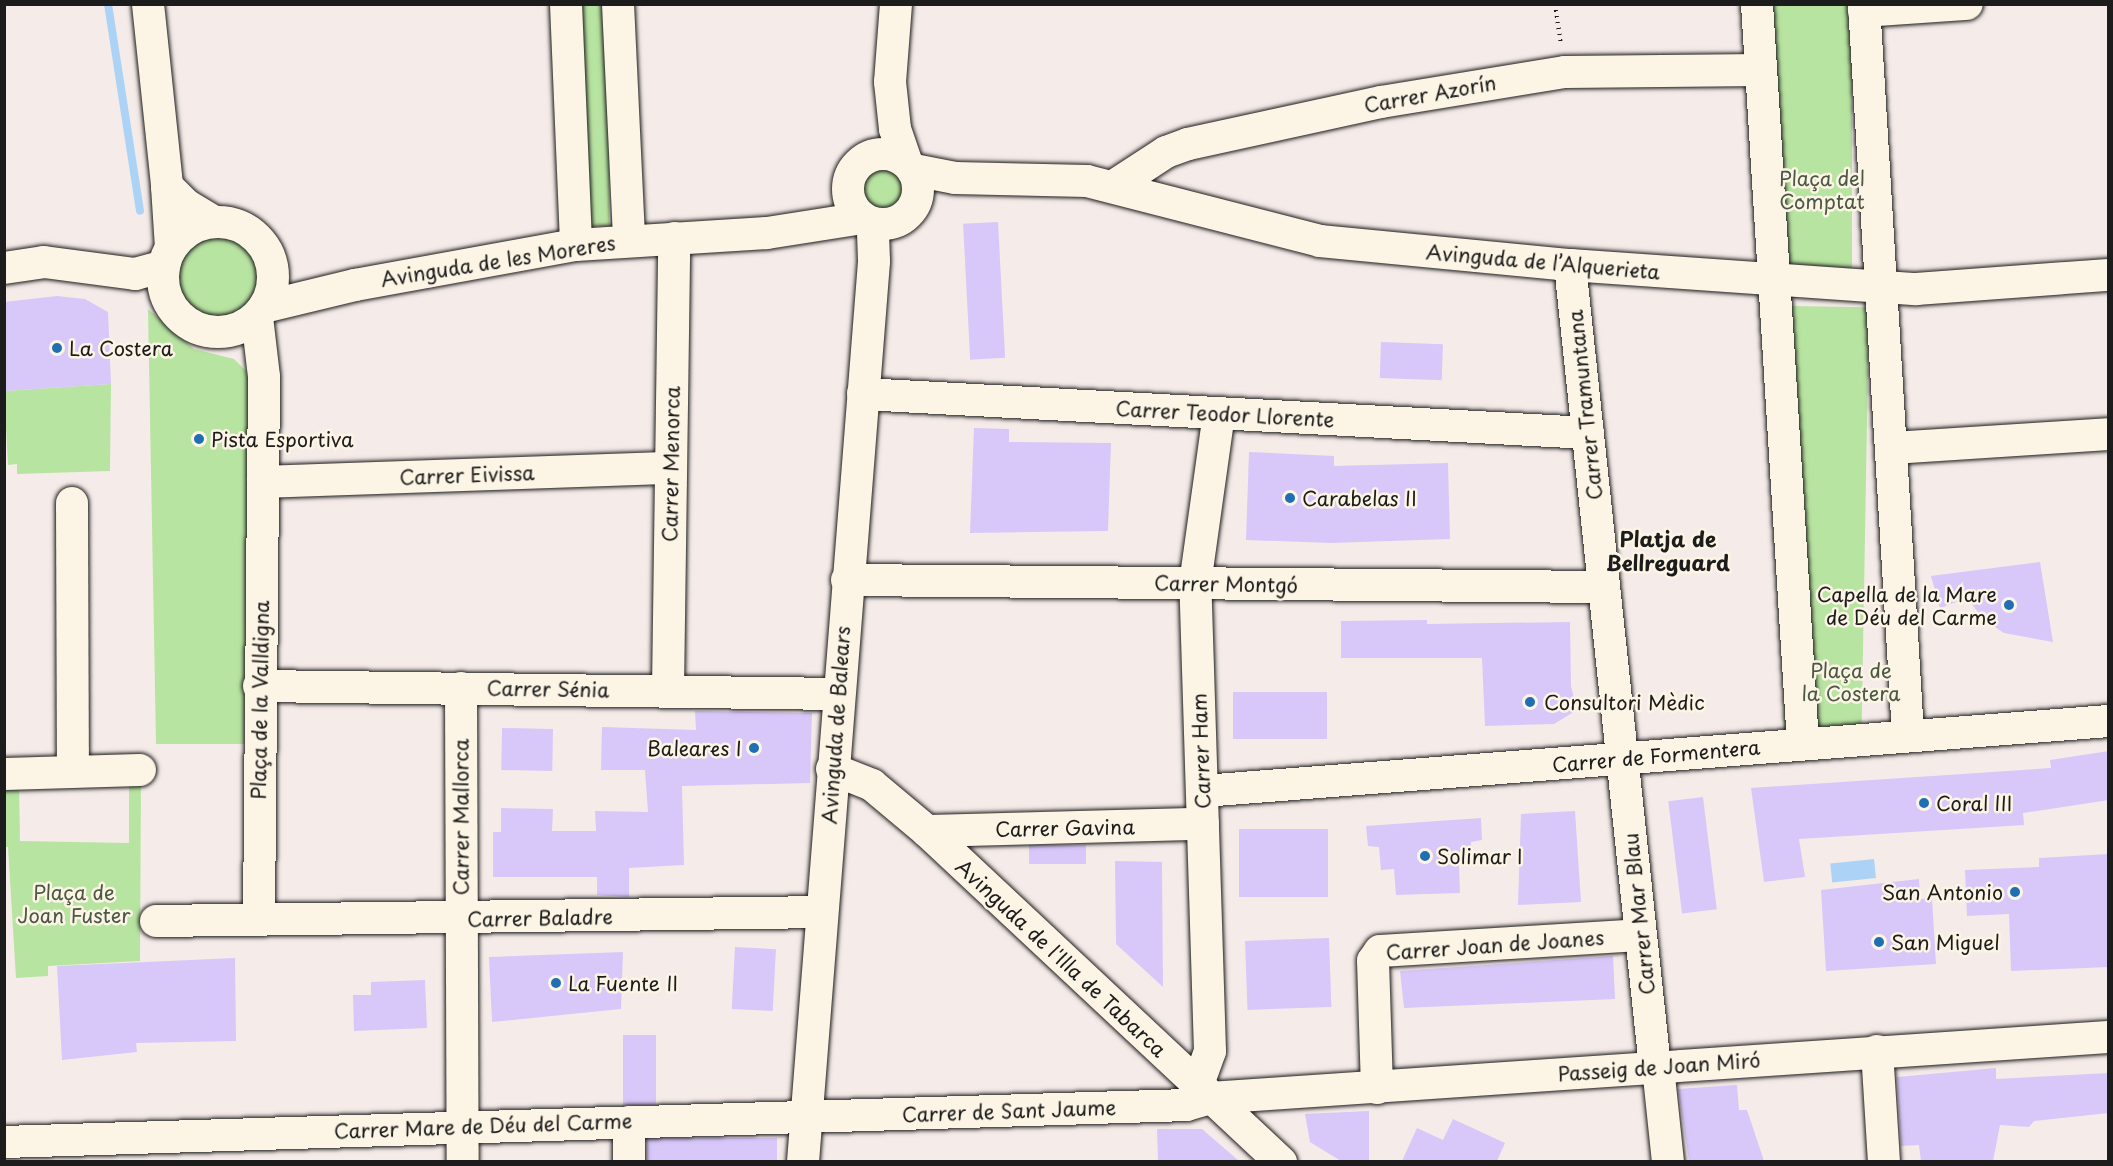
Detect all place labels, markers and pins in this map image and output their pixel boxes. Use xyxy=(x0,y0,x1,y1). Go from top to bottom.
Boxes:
place label: La Costera xyxy=(69,336,174,360)
marker: La Costera xyxy=(50,341,64,355)
place label: Pista Esportiva xyxy=(211,427,354,451)
marker: Pista Esportiva xyxy=(192,432,206,446)
place label: Carabelas II xyxy=(1302,486,1418,510)
marker: Carabelas II xyxy=(1283,491,1297,505)
place label: Capella de la Mare de Déu del Carme xyxy=(1815,582,1997,629)
marker: Capella de la Mare de Déu del Carme xyxy=(2002,598,2016,612)
place label: Consultori Mèdic xyxy=(1544,690,1705,714)
marker: Consultori Mèdic xyxy=(1521,693,1539,711)
place label: Baleares I xyxy=(646,736,742,760)
marker: Baleares I xyxy=(747,741,761,755)
place label: Coral III xyxy=(1936,791,2013,815)
marker: Coral III xyxy=(1917,796,1931,810)
place label: Solimar I xyxy=(1437,844,1524,868)
marker: Solimar I xyxy=(1418,849,1432,863)
place label: San Antonio xyxy=(1884,880,2003,904)
marker: San Antonio xyxy=(2008,885,2022,899)
place label: San Miguel xyxy=(1891,930,1998,954)
marker: San Miguel xyxy=(1872,935,1886,949)
place label: La Fuente II xyxy=(568,971,681,995)
marker: La Fuente II xyxy=(549,976,563,990)

